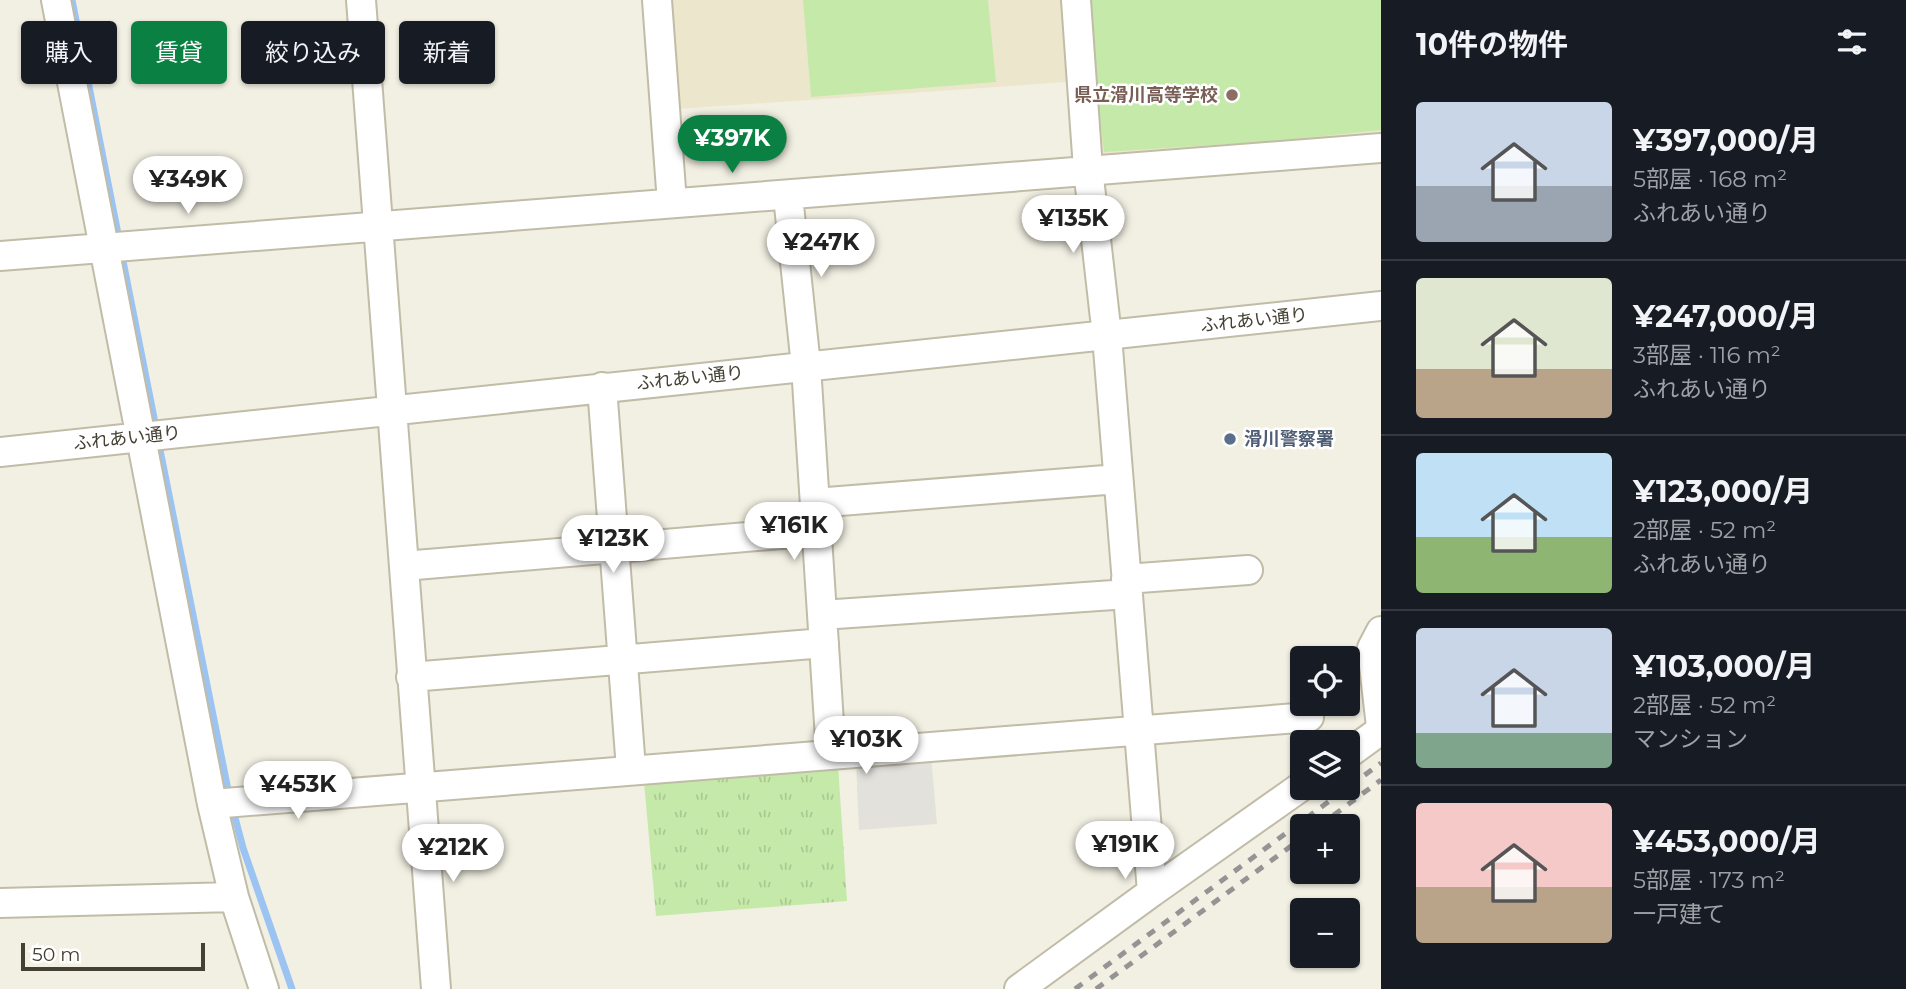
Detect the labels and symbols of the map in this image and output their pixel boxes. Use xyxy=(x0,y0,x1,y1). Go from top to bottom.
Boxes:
place label: 県立滑川高等学校 xyxy=(1074,84,1218,106)
marker: 県立滑川高等学校 xyxy=(1224,87,1240,103)
pin: ¥397K xyxy=(683,116,781,175)
pin: ¥349K xyxy=(139,156,237,216)
pin: ¥135K xyxy=(1024,196,1122,255)
pin: ¥247K xyxy=(772,219,870,279)
street label: ふれあい通り xyxy=(1199,303,1309,337)
street label: ふれあい通り xyxy=(635,361,745,395)
street label: ふれあい通り xyxy=(72,421,182,455)
place label: 滑川警察署 xyxy=(1244,428,1334,450)
marker: 滑川警察署 xyxy=(1222,431,1238,447)
pin: ¥161K xyxy=(745,503,843,562)
pin: ¥123K xyxy=(564,516,662,575)
pin: ¥103K xyxy=(817,716,915,776)
pin: ¥453K xyxy=(249,762,347,821)
pin: ¥191K xyxy=(1076,822,1174,881)
pin: ¥212K xyxy=(404,824,502,884)
scale bar xyxy=(21,940,205,972)

